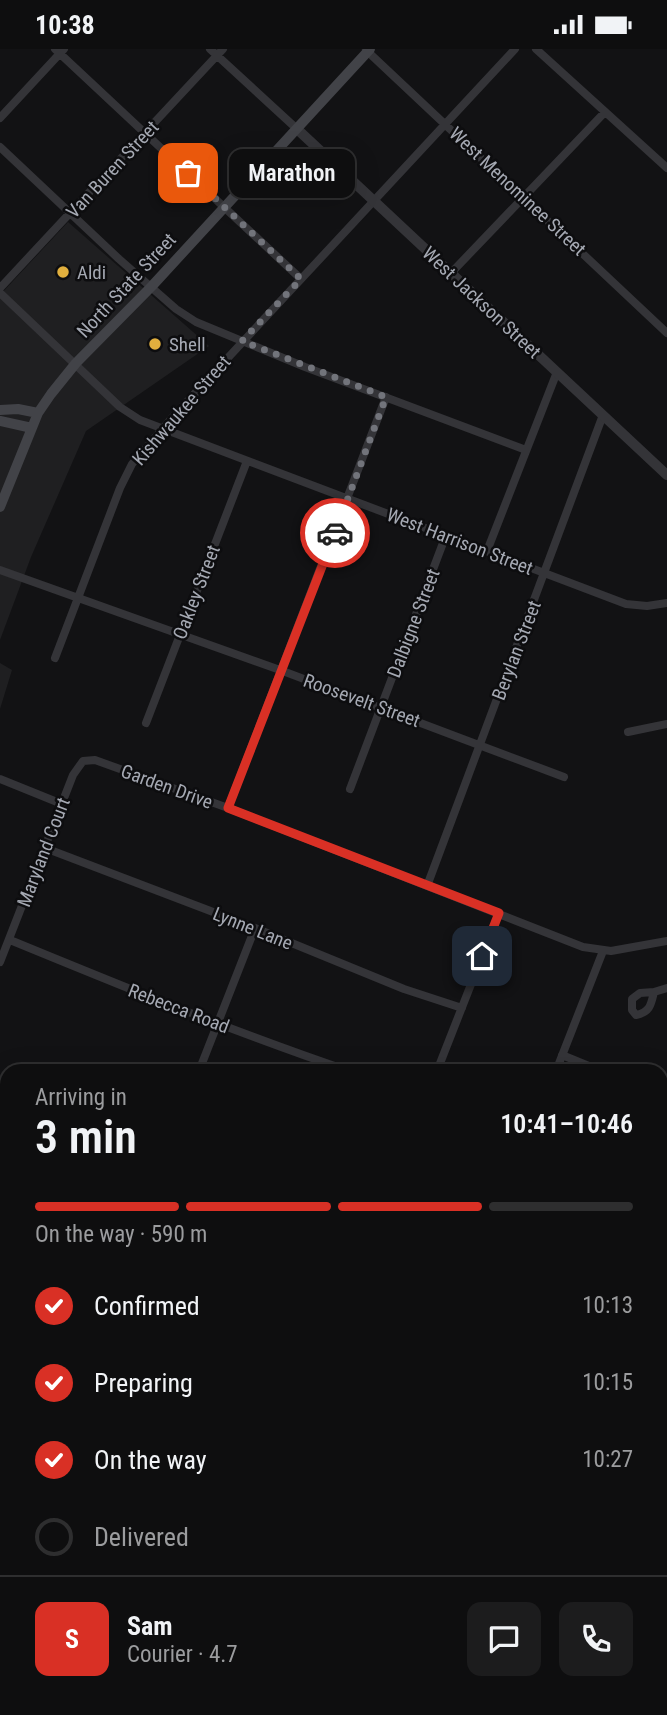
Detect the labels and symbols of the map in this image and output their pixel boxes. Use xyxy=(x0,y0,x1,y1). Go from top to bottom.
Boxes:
street label: Van Buren Street xyxy=(61,116,163,223)
street label: West Menominee Street xyxy=(445,122,591,261)
pin xyxy=(158,143,218,203)
callout: Marathon xyxy=(230,149,356,197)
street label: North State Street xyxy=(72,228,181,342)
street label: West Jackson Street xyxy=(418,242,546,363)
place label: Aldi xyxy=(77,261,106,284)
marker: Aldi xyxy=(55,264,71,280)
place label: Shell xyxy=(169,333,206,356)
marker: Shell xyxy=(147,336,163,352)
street label: Kishwaukee Street xyxy=(127,351,235,470)
courier xyxy=(300,498,370,568)
street label: West Harrison Street xyxy=(383,503,536,580)
street label: Oakley Street xyxy=(168,542,225,643)
street label: Dalbigne Street xyxy=(382,566,445,681)
street label: Berylan Street xyxy=(487,597,546,703)
street label: Roosevelt Street xyxy=(300,669,423,732)
street label: Garden Drive xyxy=(118,759,216,814)
street label: Maryland Court xyxy=(12,794,75,910)
street label: Lynne Lane xyxy=(210,902,296,955)
pin xyxy=(452,926,512,986)
street label: Rebecca Road xyxy=(125,979,233,1038)

